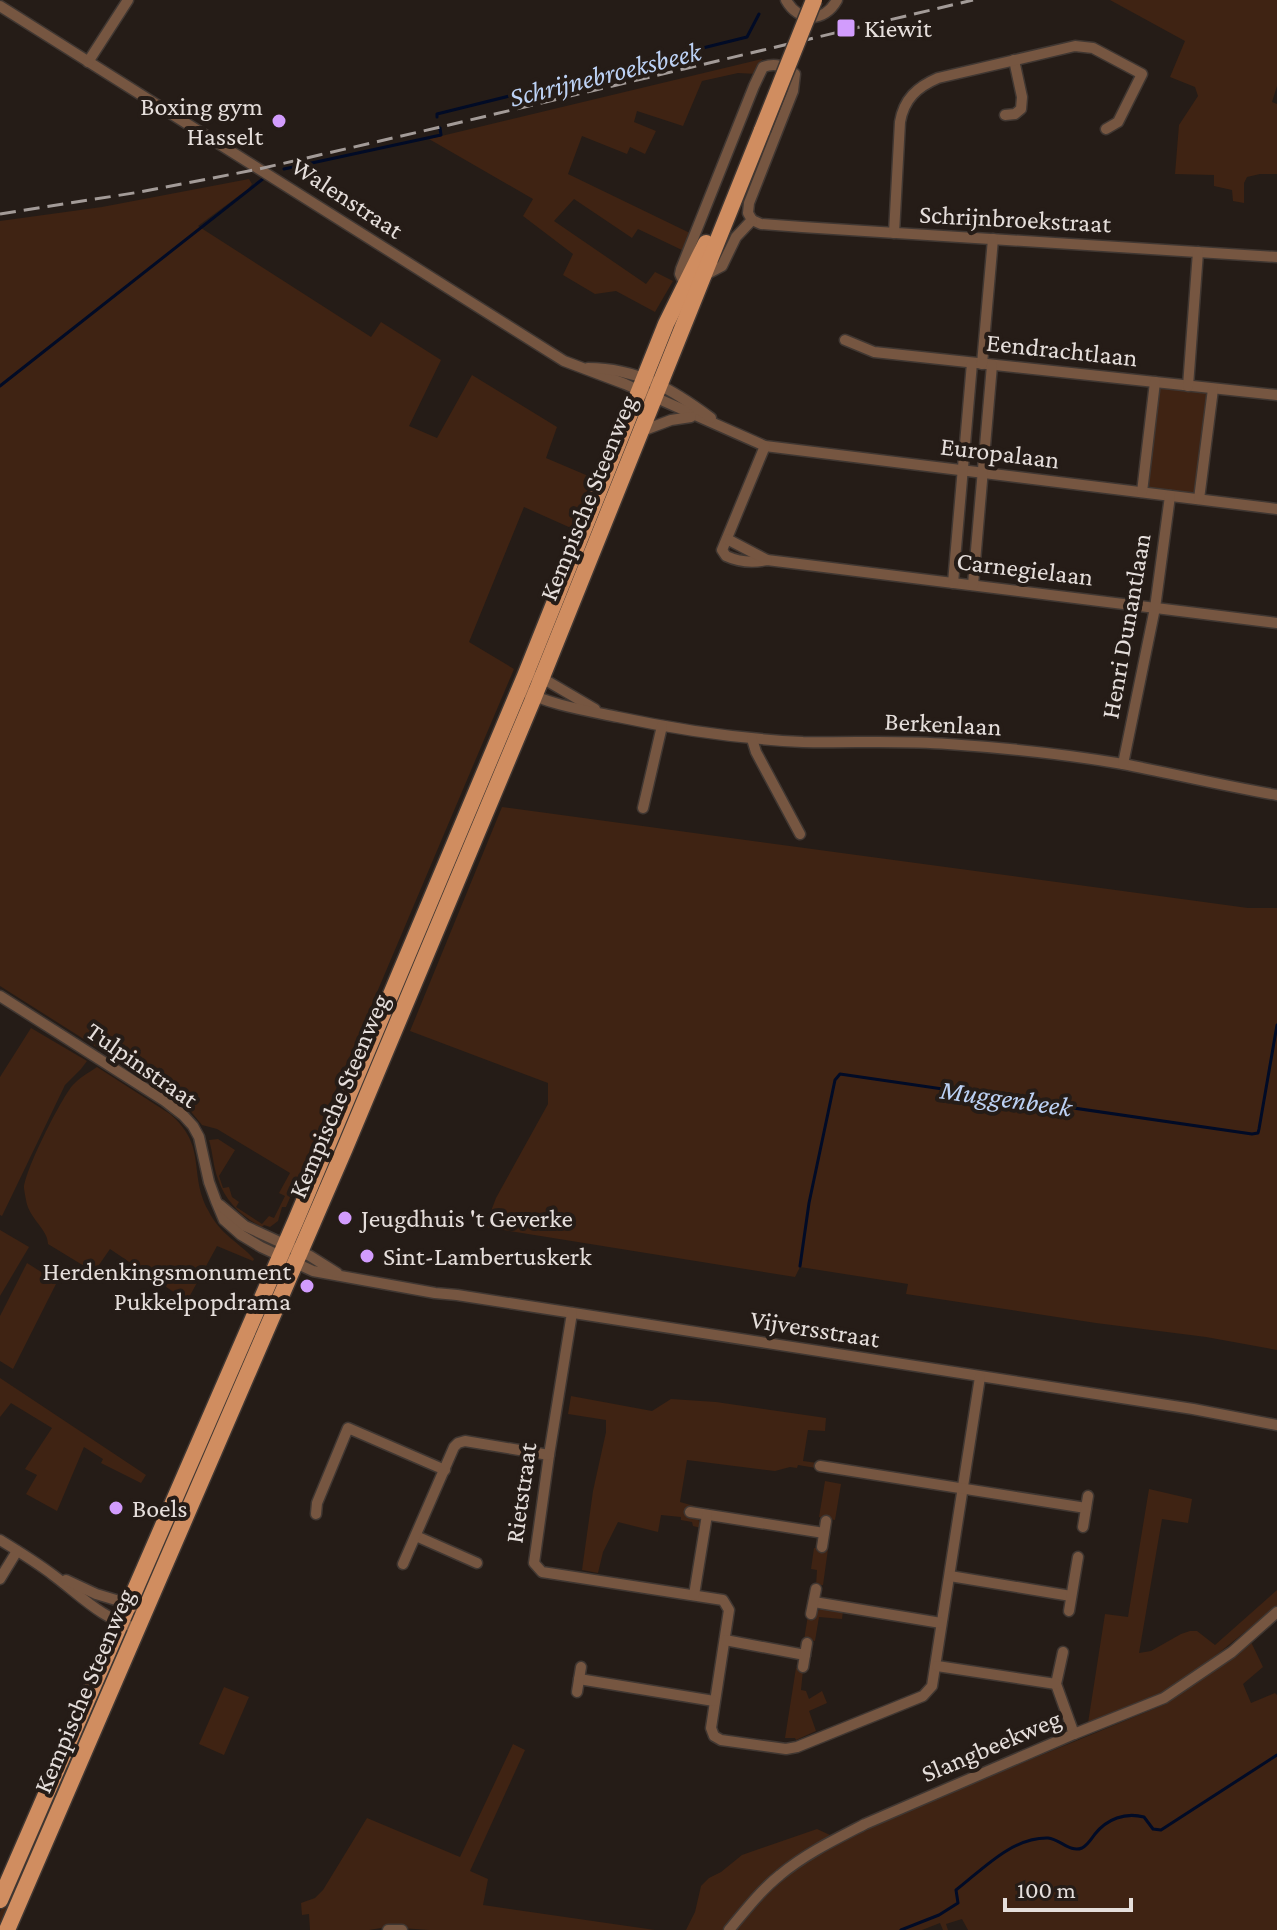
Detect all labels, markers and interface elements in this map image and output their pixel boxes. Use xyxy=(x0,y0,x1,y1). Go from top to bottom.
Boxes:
place label: Kiewit xyxy=(864,14,932,43)
marker: Kiewit xyxy=(835,17,857,39)
water label: Schrijnebroeksbeek xyxy=(506,35,706,114)
place label: Boxing gym Hasselt xyxy=(140,92,263,151)
marker: Boxing gym Hasselt xyxy=(270,112,288,130)
street label: Walenstraat xyxy=(286,151,409,245)
street label: Schrijnbroekstraat xyxy=(918,199,1112,239)
street label: Eendrachtlaan xyxy=(985,328,1139,372)
street label: Kempische Steenweg xyxy=(534,391,643,605)
street label: Europalaan xyxy=(939,431,1061,475)
street label: Henri Dunantlaan xyxy=(1095,531,1157,721)
street label: Carnegielaan xyxy=(955,546,1095,592)
street label: Berkenlaan xyxy=(884,706,1002,742)
street label: Kempische Steenweg xyxy=(283,989,395,1202)
street label: Tulpinstraat xyxy=(81,1016,204,1114)
water label: Muggenbeek xyxy=(937,1073,1076,1123)
place label: Jeugdhuis 't Geverke xyxy=(359,1204,573,1233)
marker: Jeugdhuis 't Geverke xyxy=(336,1209,354,1227)
place label: Sint-Lambertuskerk xyxy=(383,1242,592,1271)
marker: Sint-Lambertuskerk xyxy=(358,1247,376,1265)
place label: Herdenkingsmonument Pukkelpopdrama xyxy=(42,1257,291,1316)
marker: Herdenkingsmonument Pukkelpopdrama xyxy=(298,1277,316,1295)
street label: Vijversstraat xyxy=(748,1304,882,1354)
street label: Rietstraat xyxy=(500,1440,542,1545)
place label: Boels xyxy=(132,1494,188,1523)
marker: Boels xyxy=(107,1499,125,1517)
street label: Kempische Steenweg xyxy=(28,1584,140,1797)
street label: Slangbeekweg xyxy=(917,1703,1065,1788)
scale bar xyxy=(1005,1862,1131,1912)
text: 100 m xyxy=(1017,1876,1076,1903)

